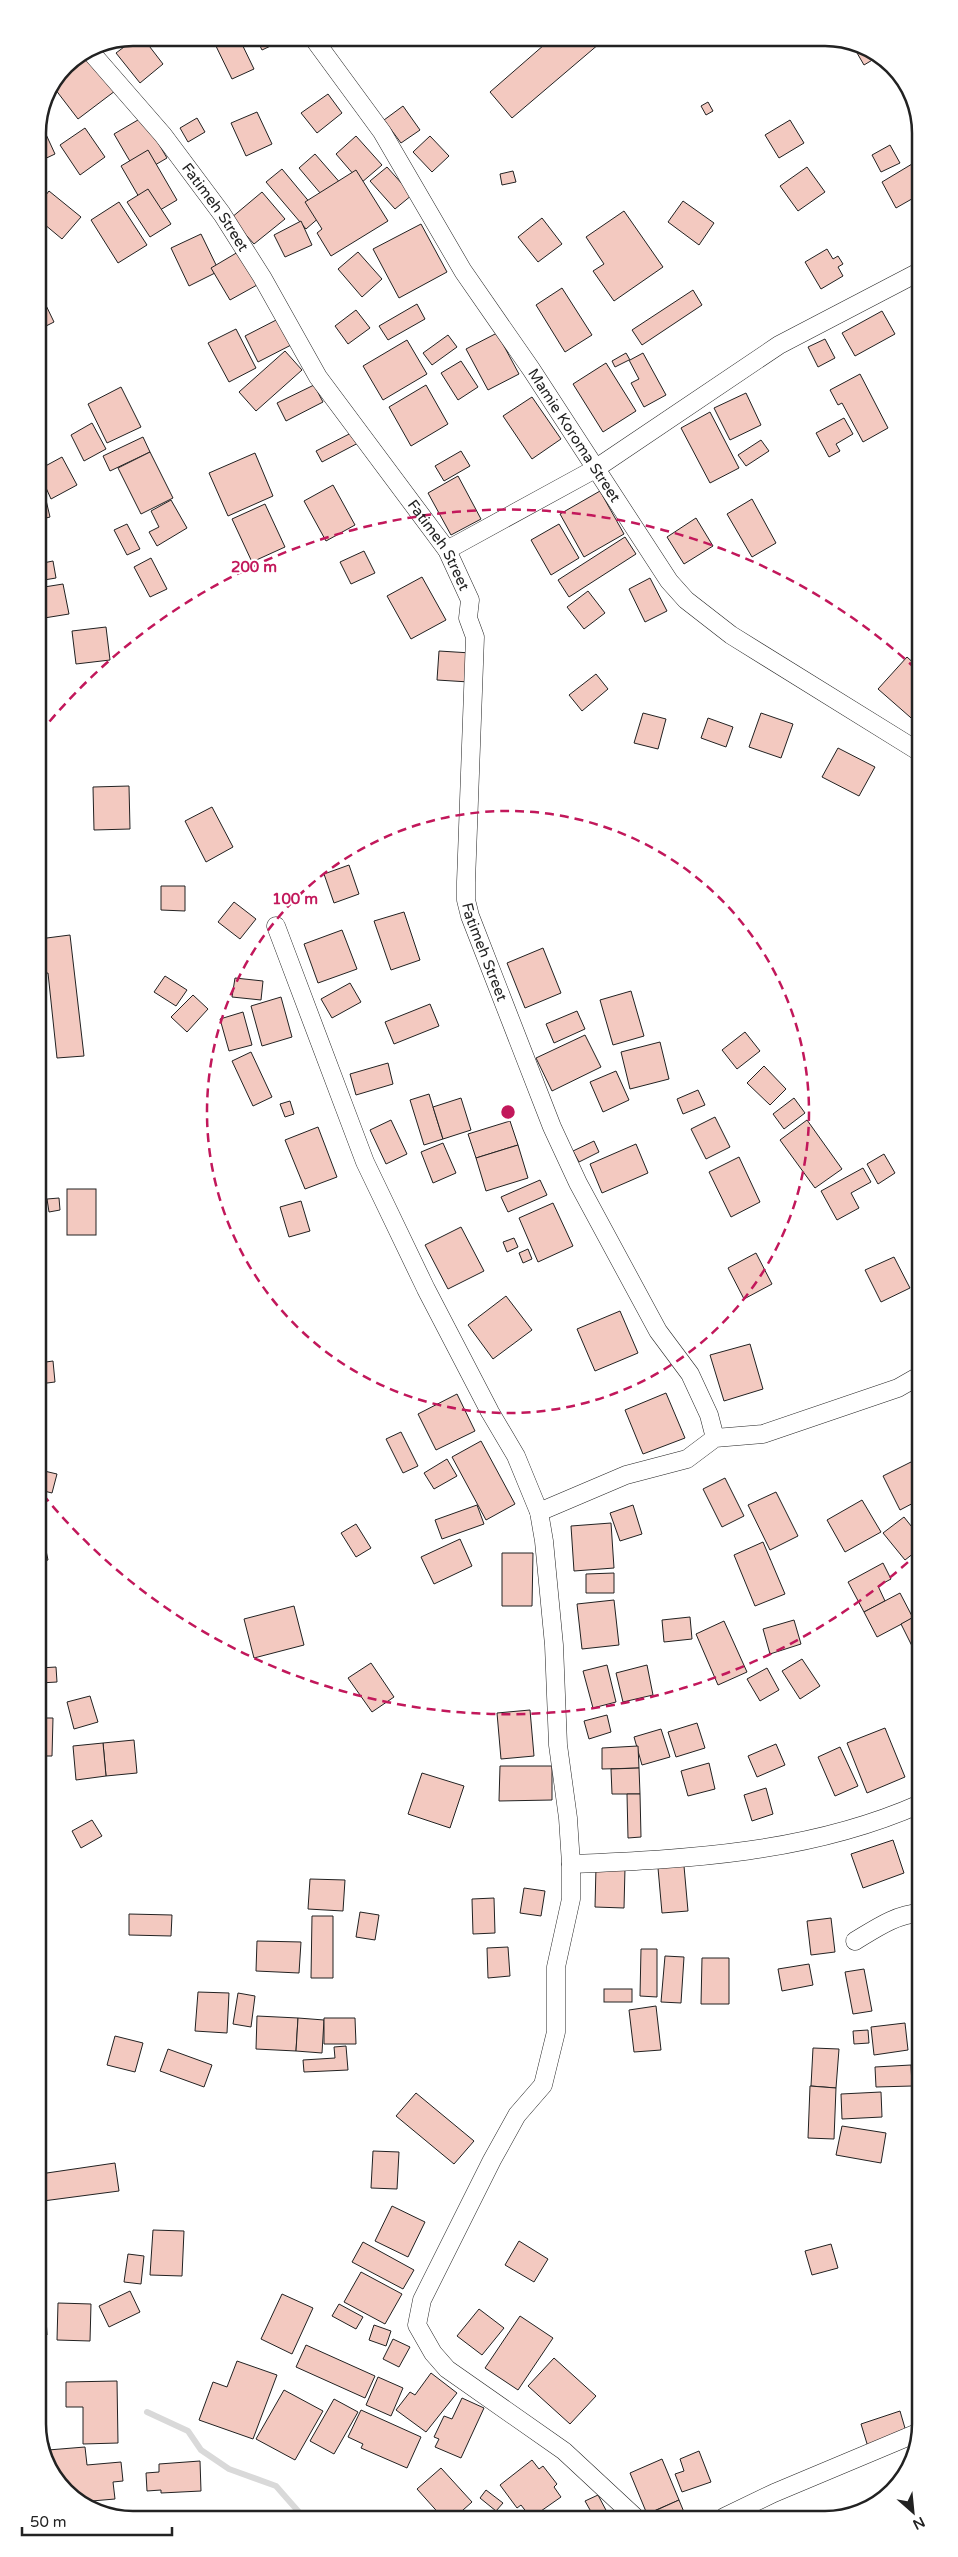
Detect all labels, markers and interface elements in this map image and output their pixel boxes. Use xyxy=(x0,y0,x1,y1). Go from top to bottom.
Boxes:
street label: Fatimeh Street xyxy=(178,160,253,255)
street label: Mamie Koroma Street xyxy=(524,365,624,506)
street label: Fatimeh Street xyxy=(404,496,474,594)
text: 200 m xyxy=(231,558,277,576)
text: 100 m xyxy=(272,890,318,908)
street label: Fatimeh Street xyxy=(458,901,511,1004)
centre of rings xyxy=(499,1103,517,1121)
north arrow xyxy=(888,2487,938,2537)
scale bar xyxy=(22,2504,172,2536)
text: 50 m xyxy=(30,2513,67,2531)
text: N xyxy=(910,2513,928,2533)

